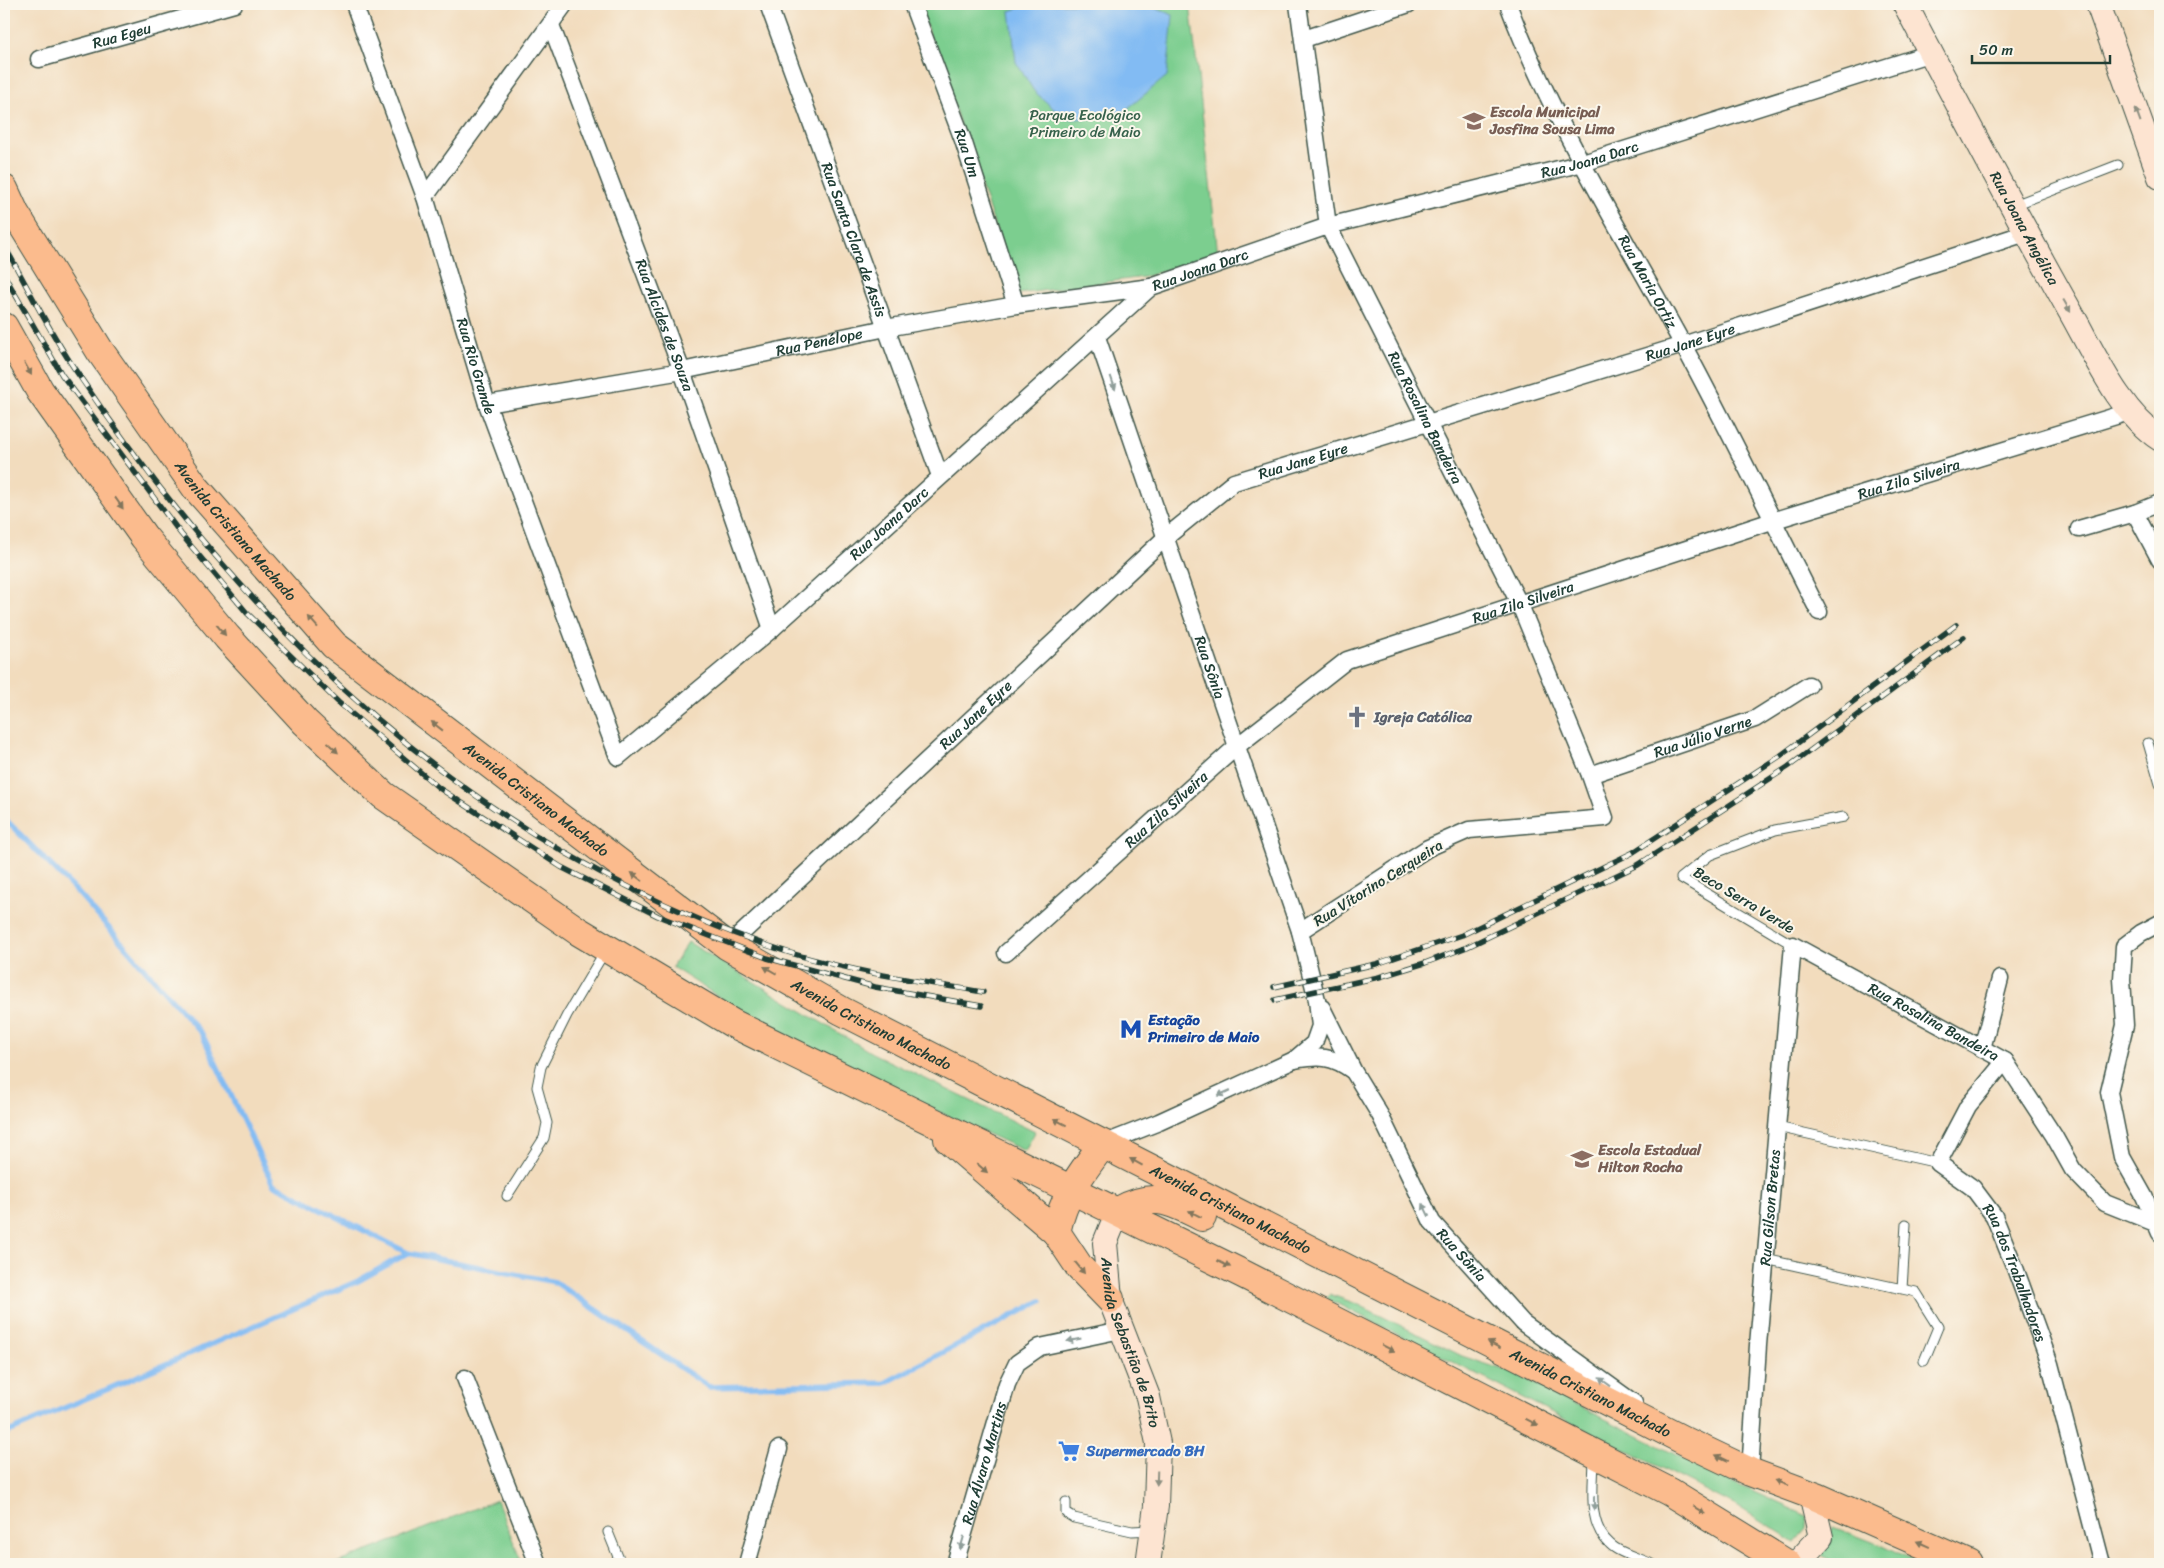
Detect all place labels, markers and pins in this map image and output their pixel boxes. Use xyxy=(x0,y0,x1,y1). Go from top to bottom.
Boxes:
place label: Escola Municipal Josfina Sousa Lima xyxy=(1489,99,1615,142)
school or university icon: Escola Municipal Josfina Sousa Lima xyxy=(1461,108,1487,134)
church icon: Igreja Católica xyxy=(1344,704,1370,730)
place label: Igreja Católica xyxy=(1373,704,1472,730)
place label: Estação Primeiro de Maio xyxy=(1148,1007,1260,1050)
metro station icon: Estação Primeiro de Maio xyxy=(1118,1016,1144,1042)
place label: Escola Estadual Hilton Rocha xyxy=(1597,1137,1702,1180)
school or university icon: Escola Estadual Hilton Rocha xyxy=(1569,1146,1595,1172)
supermarket icon: Supermercado BH xyxy=(1056,1438,1082,1464)
place label: Supermercado BH xyxy=(1085,1438,1205,1464)

